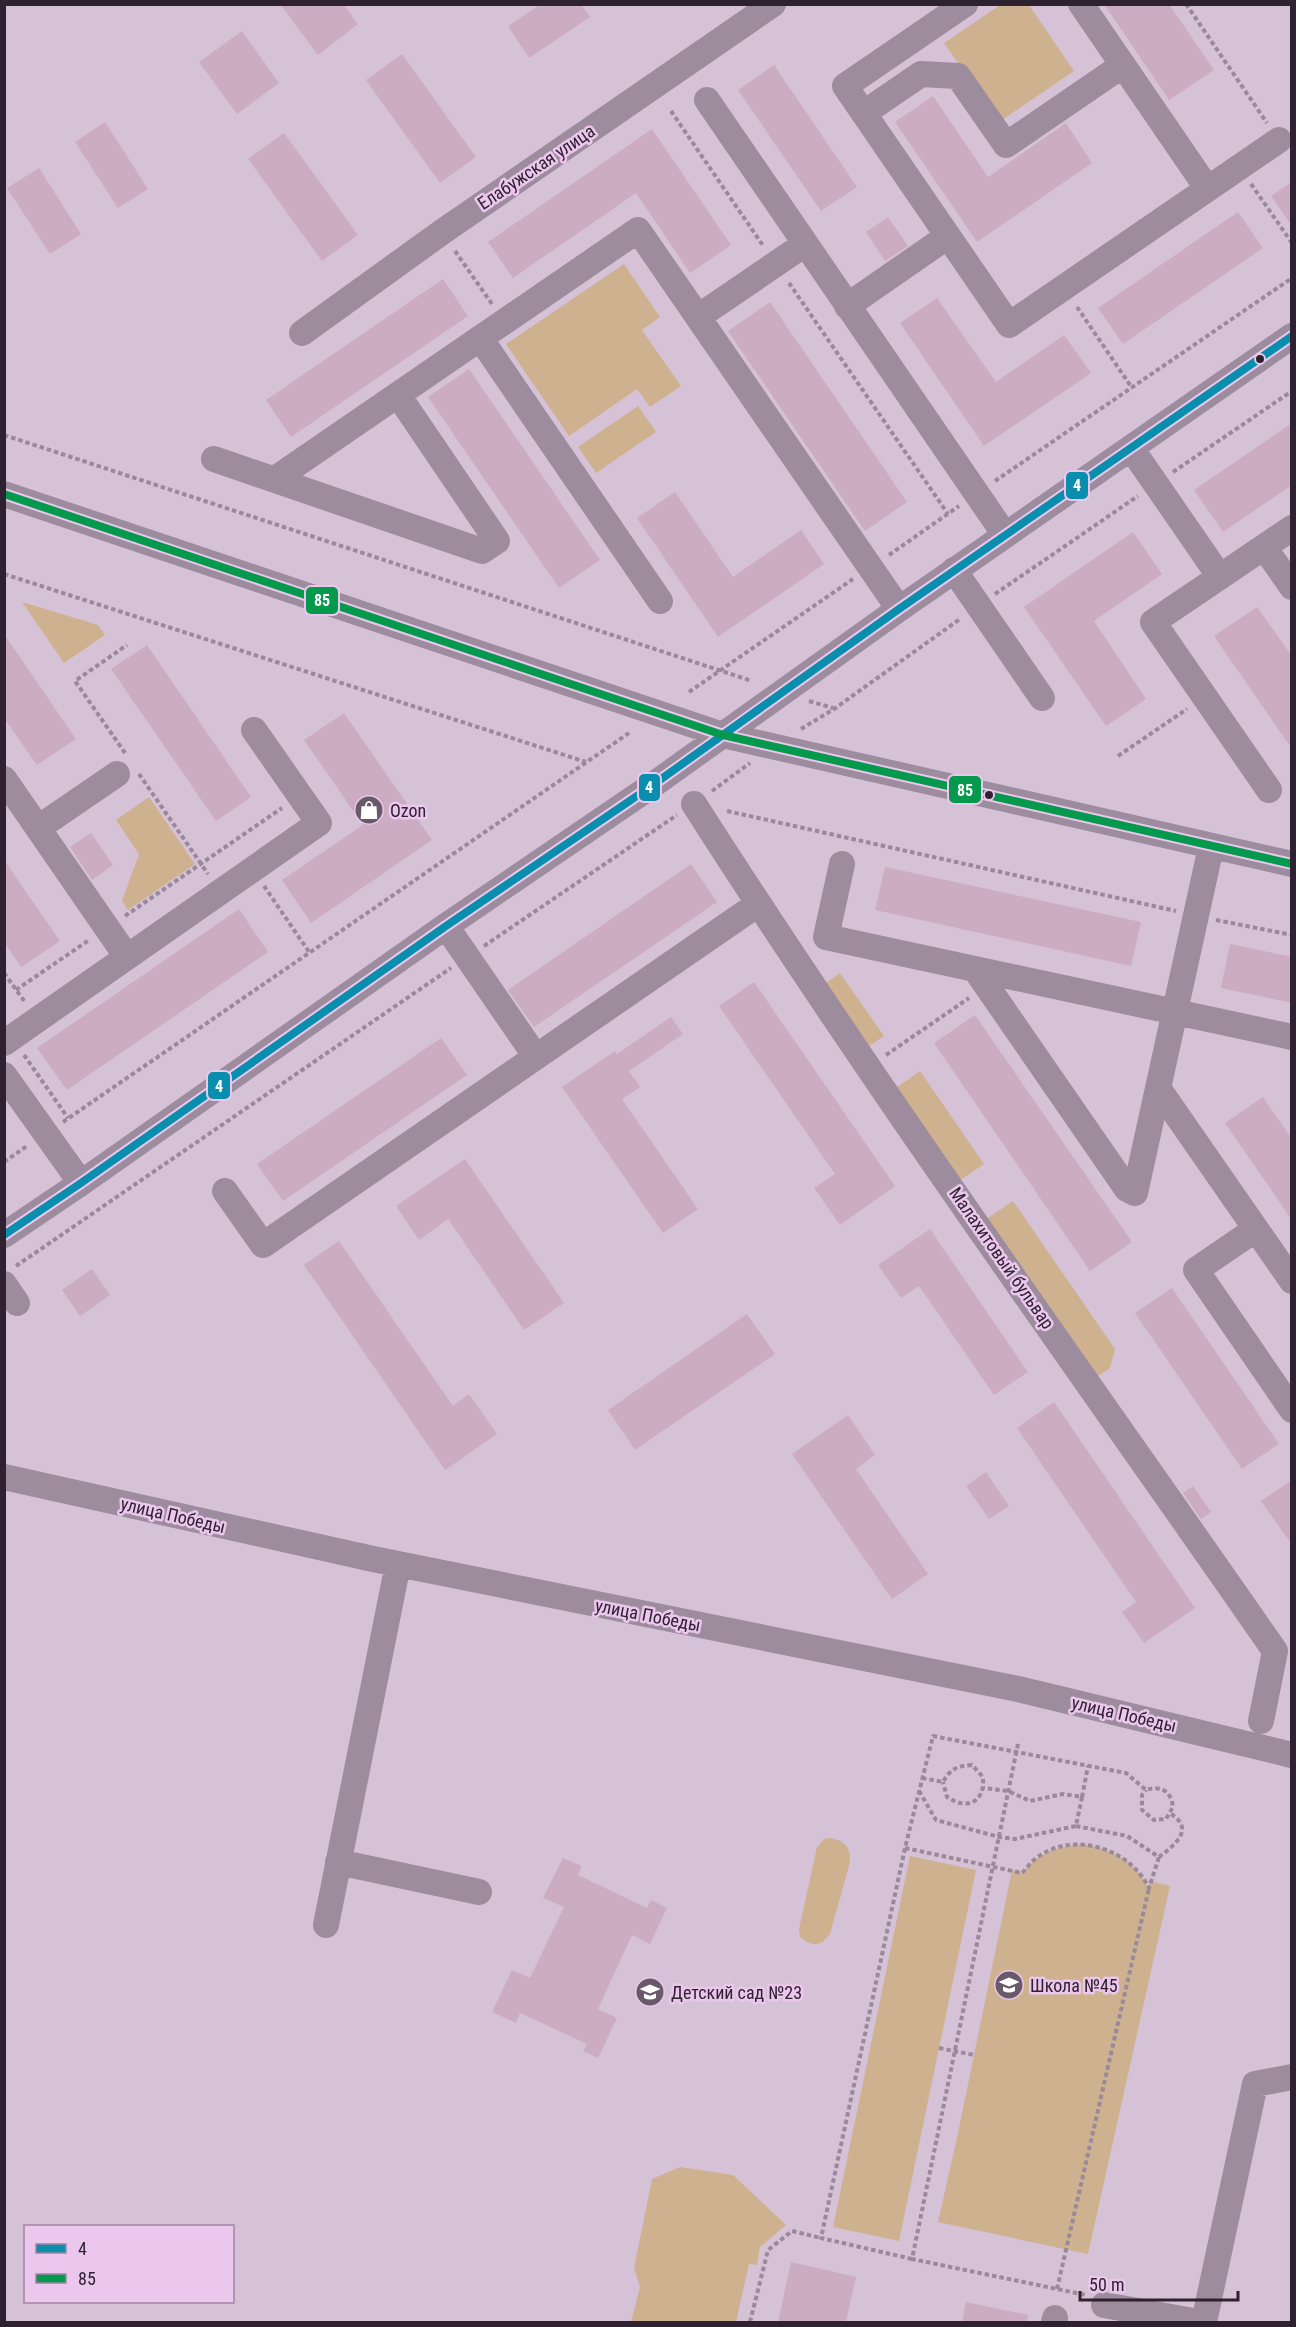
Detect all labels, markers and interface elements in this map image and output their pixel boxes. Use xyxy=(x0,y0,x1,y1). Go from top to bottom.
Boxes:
street label: Елабужская улица xyxy=(473,120,599,214)
unlabelled marker xyxy=(1254,353,1266,365)
line badge: 4 xyxy=(1065,471,1089,500)
text: 4 xyxy=(1073,476,1081,495)
line badge: 85 xyxy=(305,586,339,615)
text: 85 xyxy=(314,591,330,610)
line badge: 4 xyxy=(638,773,661,802)
line badge: 85 xyxy=(948,775,982,804)
text: 4 xyxy=(645,778,653,797)
text: 85 xyxy=(957,781,973,800)
unlabelled marker xyxy=(983,789,995,801)
shop icon: Ozon xyxy=(353,794,385,826)
place label: Ozon xyxy=(390,800,426,821)
line badge: 4 xyxy=(207,1071,231,1100)
text: 4 xyxy=(215,1077,223,1096)
street label: Малахитовый бульвар xyxy=(945,1183,1059,1333)
street label: улица Победы xyxy=(119,1493,227,1537)
street label: улица Победы xyxy=(594,1594,702,1636)
street label: улица Победы xyxy=(1070,1692,1178,1736)
school or university icon: Школа №45 xyxy=(993,1969,1025,2001)
place label: Школа №45 xyxy=(1030,1975,1118,1996)
school or university icon: Детский сад №23 xyxy=(634,1976,666,2008)
place label: Детский сад №23 xyxy=(671,1982,802,2003)
legend xyxy=(24,2225,234,2303)
text: 4 xyxy=(78,2238,87,2259)
scale bar xyxy=(1080,2264,1238,2302)
text: 85 xyxy=(78,2268,96,2289)
text: 50 m xyxy=(1089,2274,1124,2295)

